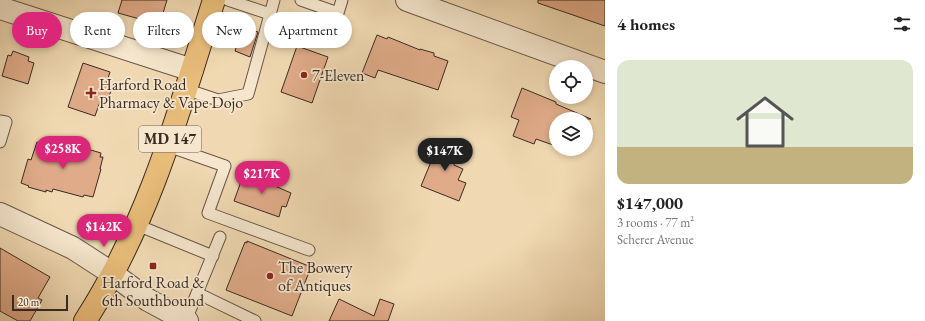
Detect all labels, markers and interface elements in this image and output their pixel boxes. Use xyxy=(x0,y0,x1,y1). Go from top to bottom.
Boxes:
chip: Buy xyxy=(12,12,62,48)
chip: Rent xyxy=(70,12,125,48)
chip: Filters xyxy=(133,12,194,48)
chip: New xyxy=(202,12,256,48)
chip: Apartment xyxy=(264,12,352,48)
text: 4 homes xyxy=(617,13,675,35)
icon: filters xyxy=(891,13,913,35)
map controls xyxy=(549,60,593,156)
button: locate xyxy=(549,60,593,104)
place label: 7-Eleven xyxy=(312,65,365,86)
marker: 7-Eleven xyxy=(299,70,309,80)
place label: Harford Road Pharmacy & Vape Dojo xyxy=(99,74,243,113)
icon: home xyxy=(729,86,801,158)
marker: Harford Road Pharmacy & Vape Dojo xyxy=(86,88,96,98)
button: layers xyxy=(549,112,593,156)
road number: MD 147 xyxy=(139,126,201,152)
pin: $258K xyxy=(35,136,91,170)
pin: $147K xyxy=(417,138,473,172)
text: $258K xyxy=(45,140,81,157)
text: $147K xyxy=(427,142,463,159)
pin: $217K xyxy=(234,161,290,195)
text: $217K xyxy=(244,165,280,182)
text: $147,000 xyxy=(617,192,683,214)
pin: $142K xyxy=(76,214,132,248)
text: 3 rooms · 77 m² xyxy=(617,214,694,231)
text: $142K xyxy=(86,218,122,235)
text: Scherer Avenue xyxy=(617,231,694,248)
place label: The Bowery of Antiques xyxy=(278,257,354,296)
marker: Harford Road & 6th Southbound xyxy=(148,261,158,271)
marker: The Bowery of Antiques xyxy=(265,271,275,281)
place label: Harford Road & 6th Southbound xyxy=(102,272,205,311)
scale bar xyxy=(12,293,68,312)
text: 20 m xyxy=(18,295,39,309)

